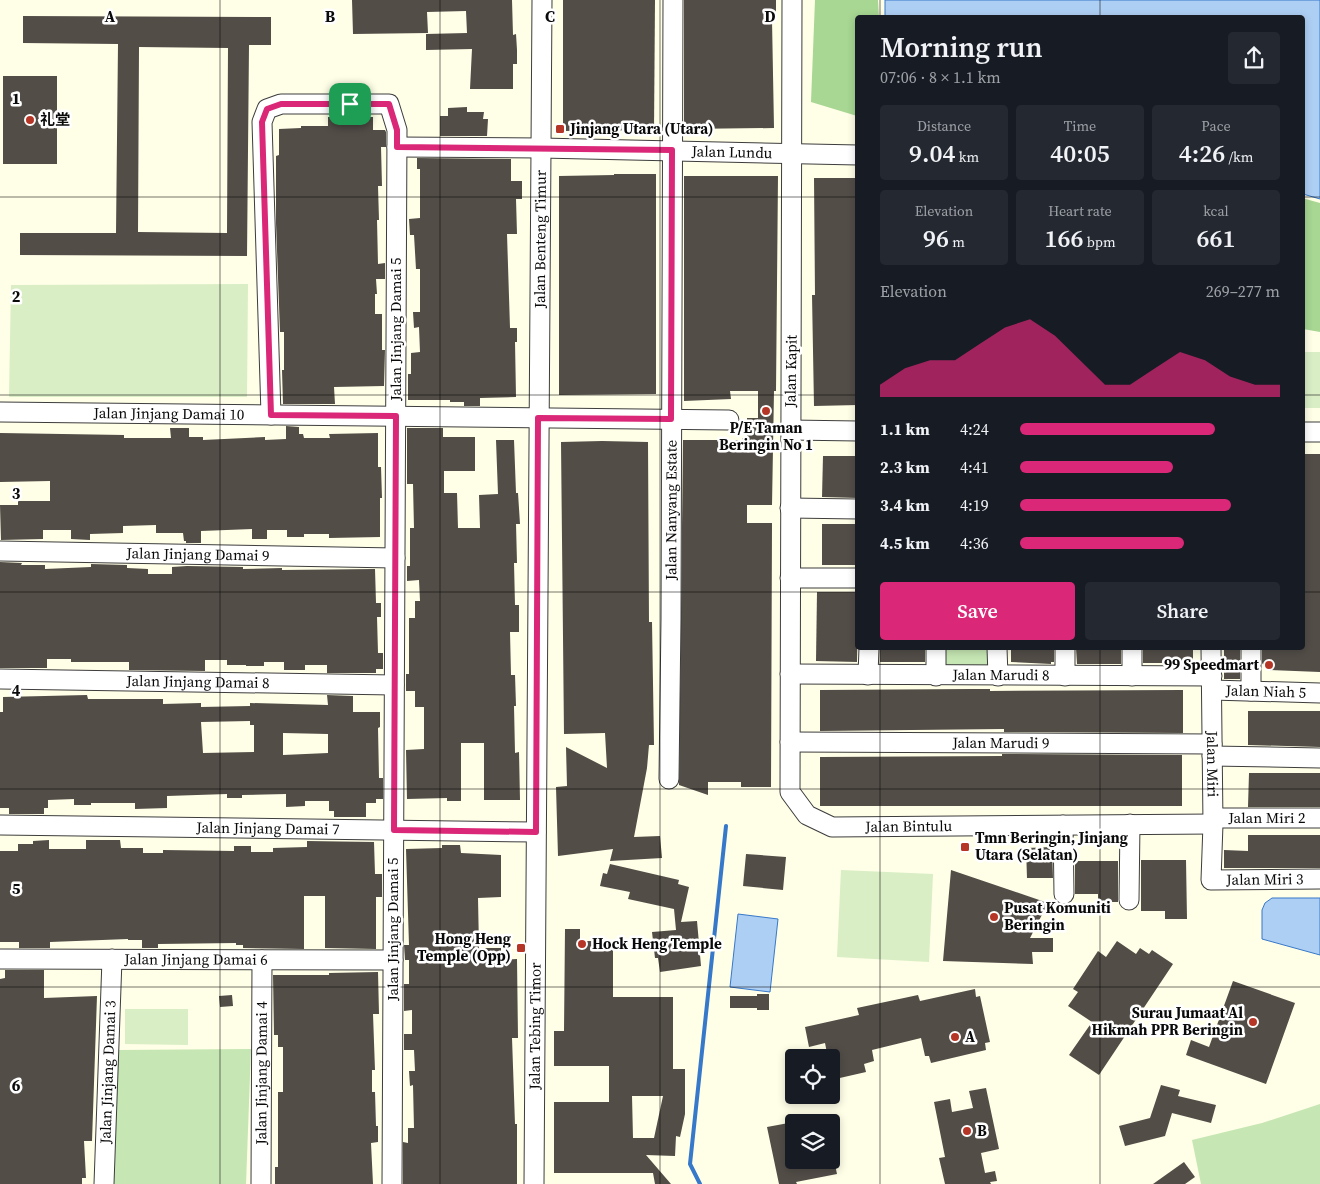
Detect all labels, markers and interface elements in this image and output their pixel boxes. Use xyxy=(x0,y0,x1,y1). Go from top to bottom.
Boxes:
text: A xyxy=(105,5,116,27)
text: B xyxy=(325,5,336,27)
text: C xyxy=(545,5,555,27)
text: D xyxy=(764,5,776,27)
text: Morning run xyxy=(880,28,1043,66)
button: share xyxy=(1228,32,1280,84)
text: 07:06 · 8 × 1.1 km xyxy=(880,66,1001,88)
pin xyxy=(329,83,371,125)
text: 1 xyxy=(12,87,20,109)
icon: arrive xyxy=(336,90,364,118)
place label: 礼堂 xyxy=(40,109,70,130)
marker: 礼堂 xyxy=(24,114,36,126)
text: Distance xyxy=(917,116,971,136)
text: Time xyxy=(1064,116,1096,136)
text: Pace xyxy=(1201,116,1231,136)
place label: Jinjang Utara (Utara) xyxy=(569,118,714,139)
marker: Jinjang Utara (Utara) xyxy=(554,123,566,135)
text: 9.04 xyxy=(909,136,955,170)
text: 40:05 xyxy=(1050,136,1110,170)
text: 4:26 xyxy=(1179,136,1225,170)
street label: Jalan Lundu xyxy=(690,140,773,163)
text: km xyxy=(955,147,979,167)
text: /km xyxy=(1225,147,1253,167)
street label: Jalan Benteng Timur xyxy=(529,169,551,309)
text: Elevation xyxy=(915,201,973,221)
text: Heart rate xyxy=(1048,201,1112,221)
text: kcal xyxy=(1203,201,1229,221)
text: 96 xyxy=(923,221,949,255)
text: 166 xyxy=(1045,221,1084,255)
text: 661 xyxy=(1196,221,1236,255)
text: m xyxy=(949,232,965,252)
text: bpm xyxy=(1084,232,1116,252)
street label: Jalan Jinjang Damai 5 xyxy=(385,257,406,402)
text: Elevation xyxy=(880,280,947,302)
text: 269–277 m xyxy=(1206,280,1280,302)
text: 2 xyxy=(12,285,21,307)
street label: Jalan Kapit xyxy=(779,334,802,408)
street label: Jalan Jinjang Damai 10 xyxy=(92,402,245,425)
marker: P/E Taman Beringin No 1 xyxy=(760,405,772,417)
place label: P/E Taman Beringin No 1 xyxy=(719,417,813,455)
text: 1.1 km xyxy=(880,418,930,440)
text: 4:24 xyxy=(960,418,989,440)
street label: Jalan Nanyang Estate xyxy=(660,439,682,581)
text: 2.3 km xyxy=(880,456,930,478)
text: 4:41 xyxy=(960,456,989,478)
text: 3 xyxy=(12,482,21,504)
text: 3.4 km xyxy=(880,494,930,516)
text: 4:19 xyxy=(960,494,989,516)
text: 4.5 km xyxy=(880,532,930,554)
text: 4:36 xyxy=(960,532,989,554)
street label: Jalan Jinjang Damai 9 xyxy=(125,542,270,566)
button: Save xyxy=(880,582,1075,640)
button: Share xyxy=(1085,582,1280,640)
place label: 99 Speedmart xyxy=(1164,654,1260,675)
marker: 99 Speedmart xyxy=(1263,659,1275,671)
street label: Jalan Marudi 8 xyxy=(951,664,1050,685)
street label: Jalan Jinjang Damai 8 xyxy=(125,670,270,693)
text: 4 xyxy=(12,679,21,701)
street label: Jalan Niah 5 xyxy=(1224,679,1307,703)
street label: Jalan Miri xyxy=(1202,730,1224,797)
street label: Jalan Marudi 9 xyxy=(951,732,1050,753)
street label: Jalan Miri 2 xyxy=(1227,807,1306,828)
street label: Jalan Bintulu xyxy=(864,815,952,837)
street label: Jalan Jinjang Damai 7 xyxy=(195,817,340,839)
place label: Tmn Beringin, Jinjang Utara (Selatan) xyxy=(975,827,1128,865)
marker: Tmn Beringin, Jinjang Utara (Selatan) xyxy=(959,841,971,853)
street label: Jalan Jinjang Damai 5 xyxy=(382,857,403,1002)
street label: Jalan Miri 3 xyxy=(1225,868,1304,890)
text: 5 xyxy=(12,877,21,899)
place label: Pusat Komuniti Beringin xyxy=(1004,897,1111,935)
marker: Pusat Komuniti Beringin xyxy=(988,911,1000,923)
place label: Hong Heng Temple (Opp) xyxy=(417,928,511,966)
place label: Hock Heng Temple xyxy=(592,933,722,954)
marker: Hock Heng Temple xyxy=(576,938,588,950)
marker: Hong Heng Temple (Opp) xyxy=(515,942,527,954)
street label: Jalan Jinjang Damai 6 xyxy=(123,948,268,970)
street label: Jalan Tebing Timor xyxy=(524,962,546,1091)
street label: Jalan Jinjang Damai 3 xyxy=(94,1000,121,1145)
street label: Jalan Jinjang Damai 4 xyxy=(250,1001,272,1146)
place label: Surau Jumaat Al Hikmah PPR Beringin xyxy=(1092,1002,1243,1040)
marker: Surau Jumaat Al Hikmah PPR Beringin xyxy=(1247,1016,1259,1028)
place label: A xyxy=(965,1026,975,1047)
marker: A xyxy=(949,1031,961,1043)
map controls xyxy=(785,1049,840,1169)
button: locate xyxy=(785,1049,840,1104)
text: 6 xyxy=(12,1074,21,1096)
button: layers xyxy=(785,1114,840,1169)
place label: B xyxy=(977,1120,987,1141)
marker: B xyxy=(961,1125,973,1137)

